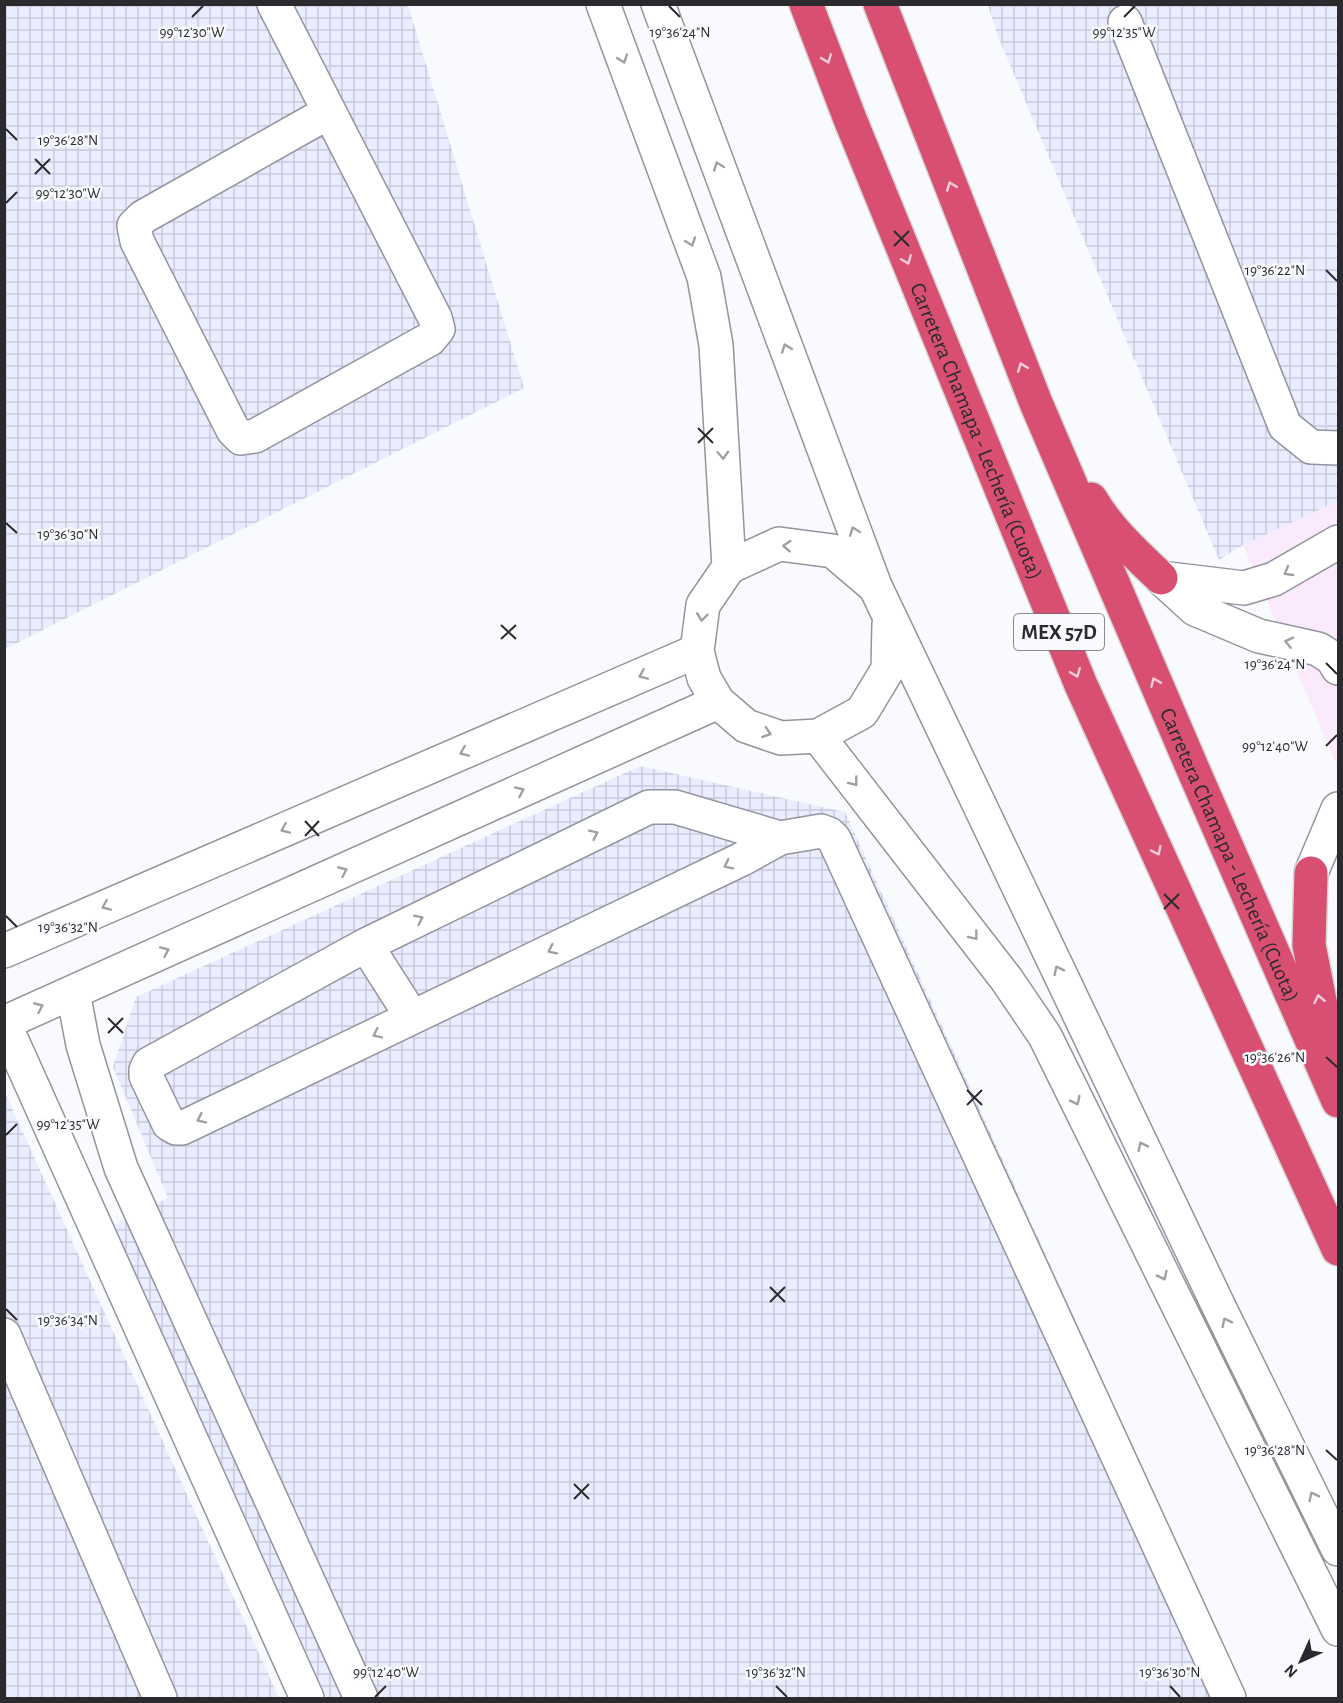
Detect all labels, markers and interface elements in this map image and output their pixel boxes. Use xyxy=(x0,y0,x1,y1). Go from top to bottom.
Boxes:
text: 99°12'30"W xyxy=(160,25,225,40)
text: 19°36'24"N xyxy=(650,25,710,40)
text: 99°12'35"W xyxy=(1092,25,1156,40)
one-way arrow xyxy=(616,53,629,64)
one-way arrow xyxy=(820,53,832,64)
text: 19°36'28"N xyxy=(38,133,98,148)
one-way arrow xyxy=(712,161,725,171)
one-way arrow xyxy=(946,181,958,192)
text: 99°12'30"W xyxy=(36,186,101,201)
one-way arrow xyxy=(684,236,697,247)
one-way arrow xyxy=(900,253,912,264)
text: 19°36'22"N xyxy=(1245,263,1305,278)
street label: Carretera Chamapa - Lechería (Cuota) xyxy=(906,280,1047,583)
one-way arrow xyxy=(781,343,793,354)
one-way arrow xyxy=(1017,362,1029,373)
one-way arrow xyxy=(716,450,729,459)
one-way arrow xyxy=(849,526,862,537)
text: 19°36'30"N xyxy=(38,527,98,542)
one-way arrow xyxy=(783,539,792,552)
one-way arrow xyxy=(1284,564,1294,576)
one-way arrow xyxy=(696,613,708,622)
road number: MEX 57D xyxy=(1014,614,1104,650)
one-way arrow xyxy=(1284,637,1294,650)
text: 19°36'24"N xyxy=(1245,657,1305,672)
one-way arrow xyxy=(639,667,650,679)
one-way arrow xyxy=(1069,667,1081,678)
one-way arrow xyxy=(1150,677,1162,688)
street label: Carretera Chamapa - Lechería (Cuota) xyxy=(1156,705,1303,1005)
one-way arrow xyxy=(761,726,772,739)
text: 99°12'40"W xyxy=(1242,739,1309,754)
one-way arrow xyxy=(460,745,471,757)
one-way arrow xyxy=(846,775,857,786)
one-way arrow xyxy=(514,786,525,798)
one-way arrow xyxy=(281,822,292,834)
one-way arrow xyxy=(588,829,599,841)
one-way arrow xyxy=(1149,845,1161,856)
one-way arrow xyxy=(724,858,735,870)
one-way arrow xyxy=(336,866,347,878)
one-way arrow xyxy=(102,899,113,911)
one-way arrow xyxy=(412,915,423,927)
text: 19°36'32"N xyxy=(38,920,98,935)
one-way arrow xyxy=(966,929,977,940)
one-way arrow xyxy=(548,942,559,954)
one-way arrow xyxy=(158,946,169,958)
one-way arrow xyxy=(1053,965,1065,976)
one-way arrow xyxy=(1314,994,1327,1004)
one-way arrow xyxy=(32,1003,43,1015)
one-way arrow xyxy=(372,1027,383,1038)
text: 19°36'26"N xyxy=(1245,1050,1305,1065)
one-way arrow xyxy=(1069,1094,1081,1105)
one-way arrow xyxy=(196,1111,207,1123)
text: 99°12'35"W xyxy=(36,1117,100,1132)
one-way arrow xyxy=(1138,1141,1150,1152)
one-way arrow xyxy=(1156,1269,1167,1280)
text: 19°36'34"N xyxy=(38,1313,98,1328)
one-way arrow xyxy=(1222,1317,1234,1328)
text: 19°36'28"N xyxy=(1245,1443,1305,1458)
one-way arrow xyxy=(1308,1492,1320,1503)
north arrow xyxy=(1271,1631,1331,1691)
text: N xyxy=(1282,1661,1301,1680)
text: 99°12'40"W xyxy=(353,1665,420,1680)
text: 19°36'32"N xyxy=(746,1665,806,1680)
text: 19°36'30"N xyxy=(1140,1665,1200,1680)

